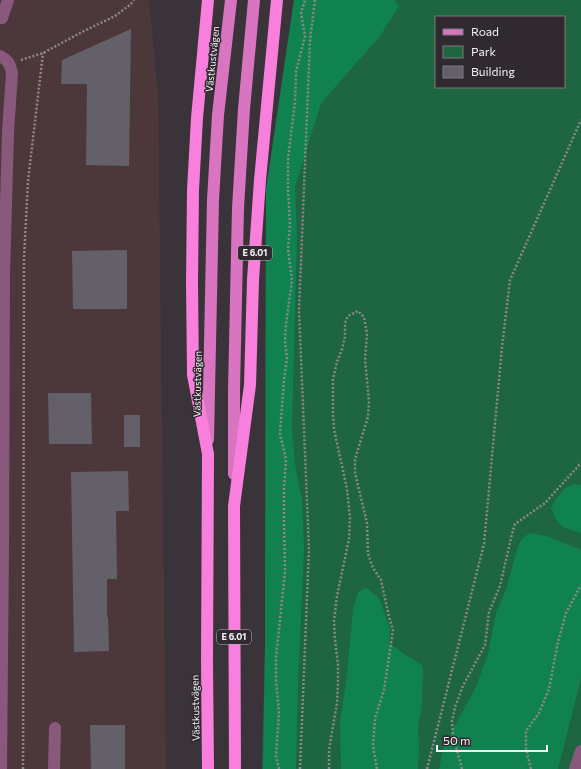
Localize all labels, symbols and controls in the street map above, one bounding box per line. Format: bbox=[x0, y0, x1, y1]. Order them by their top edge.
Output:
legend bbox=[435, 16, 565, 88]
text: Road bbox=[471, 24, 499, 38]
street label: Västkustvägen bbox=[203, 25, 221, 93]
text: Park bbox=[471, 44, 497, 58]
text: Building bbox=[471, 64, 515, 78]
road number: E 6.01 bbox=[238, 246, 272, 260]
street label: Västkustvägen bbox=[190, 351, 204, 417]
road number: E 6.01 bbox=[217, 630, 251, 644]
street label: Västkustvägen bbox=[188, 675, 202, 741]
scale bar bbox=[437, 727, 547, 753]
text: 50 m bbox=[443, 733, 471, 747]

